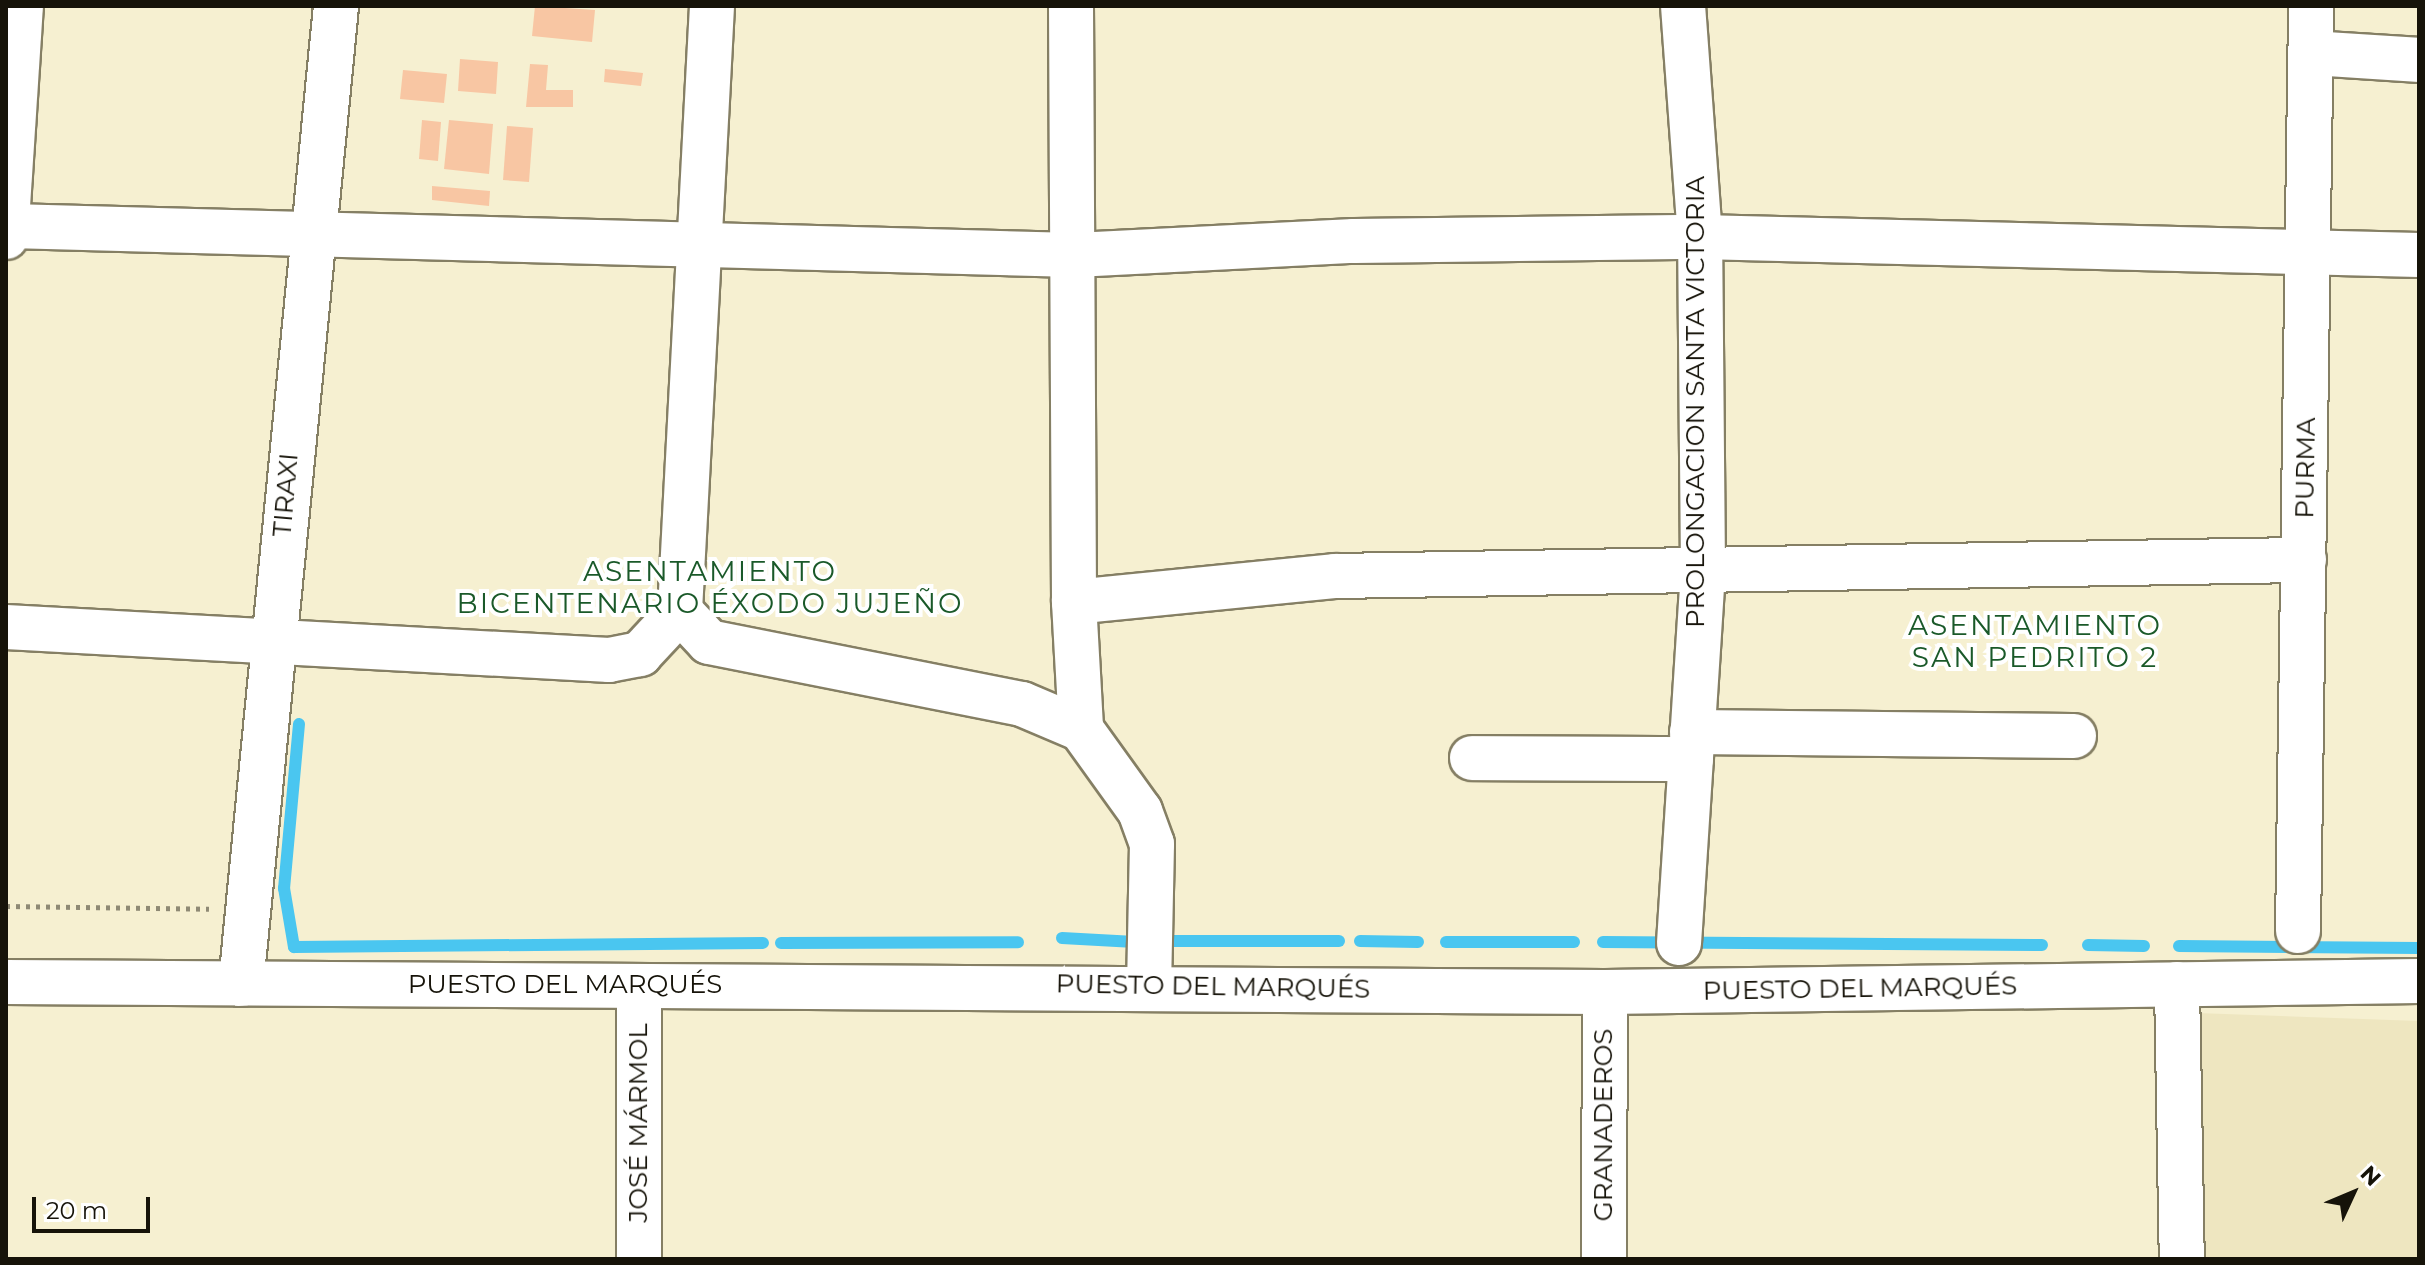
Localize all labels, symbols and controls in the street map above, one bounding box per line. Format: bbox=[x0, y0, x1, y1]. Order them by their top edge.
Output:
street label: PROLONGACION SANTA VICTORIA bbox=[1680, 176, 1712, 628]
street label: PURMA bbox=[2290, 417, 2322, 519]
street label: TIRAXI bbox=[267, 452, 305, 538]
district label: ASENTAMIENTO BICENTENARIO ÉXODO JUJEÑO bbox=[457, 554, 963, 620]
district label: ASENTAMIENTO SAN PEDRITO 2 bbox=[1908, 608, 2162, 674]
street label: PUESTO DEL MARQUÉS bbox=[408, 969, 722, 1001]
street label: PUESTO DEL MARQUÉS bbox=[1055, 969, 1371, 1005]
street label: PUESTO DEL MARQUÉS bbox=[1702, 971, 2018, 1007]
street label: JOSÉ MÁRMOL bbox=[623, 1023, 655, 1223]
street label: GRANADEROS bbox=[1588, 1029, 1620, 1221]
north arrow bbox=[2313, 1153, 2393, 1233]
text: N bbox=[2355, 1160, 2387, 1192]
scale bar bbox=[36, 1181, 154, 1231]
text: 20 m bbox=[46, 1196, 107, 1225]

